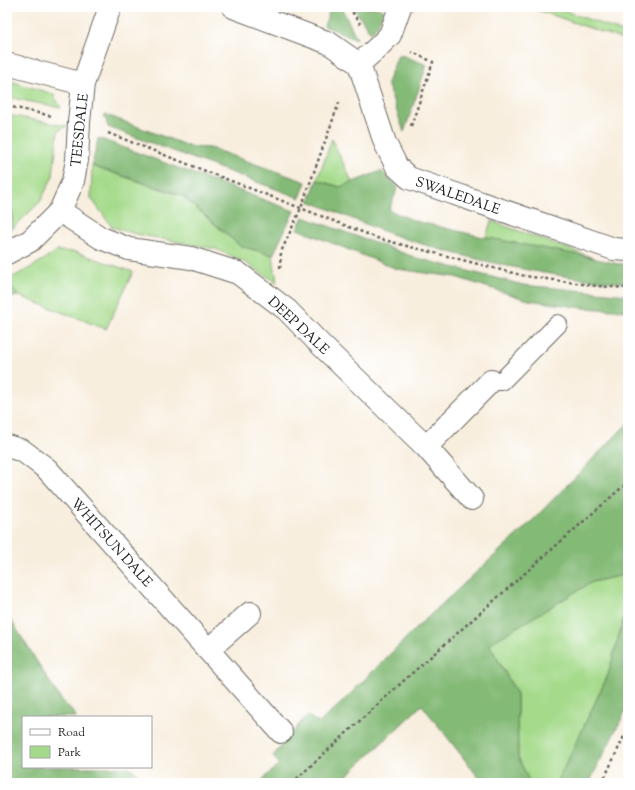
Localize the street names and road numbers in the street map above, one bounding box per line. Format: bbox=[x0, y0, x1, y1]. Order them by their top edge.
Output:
street label: TEESDALE bbox=[67, 92, 95, 168]
street label: SWALEDALE bbox=[412, 173, 503, 221]
street label: DEEP DALE bbox=[262, 293, 333, 361]
street label: WHITSUN DALE bbox=[65, 494, 156, 593]

